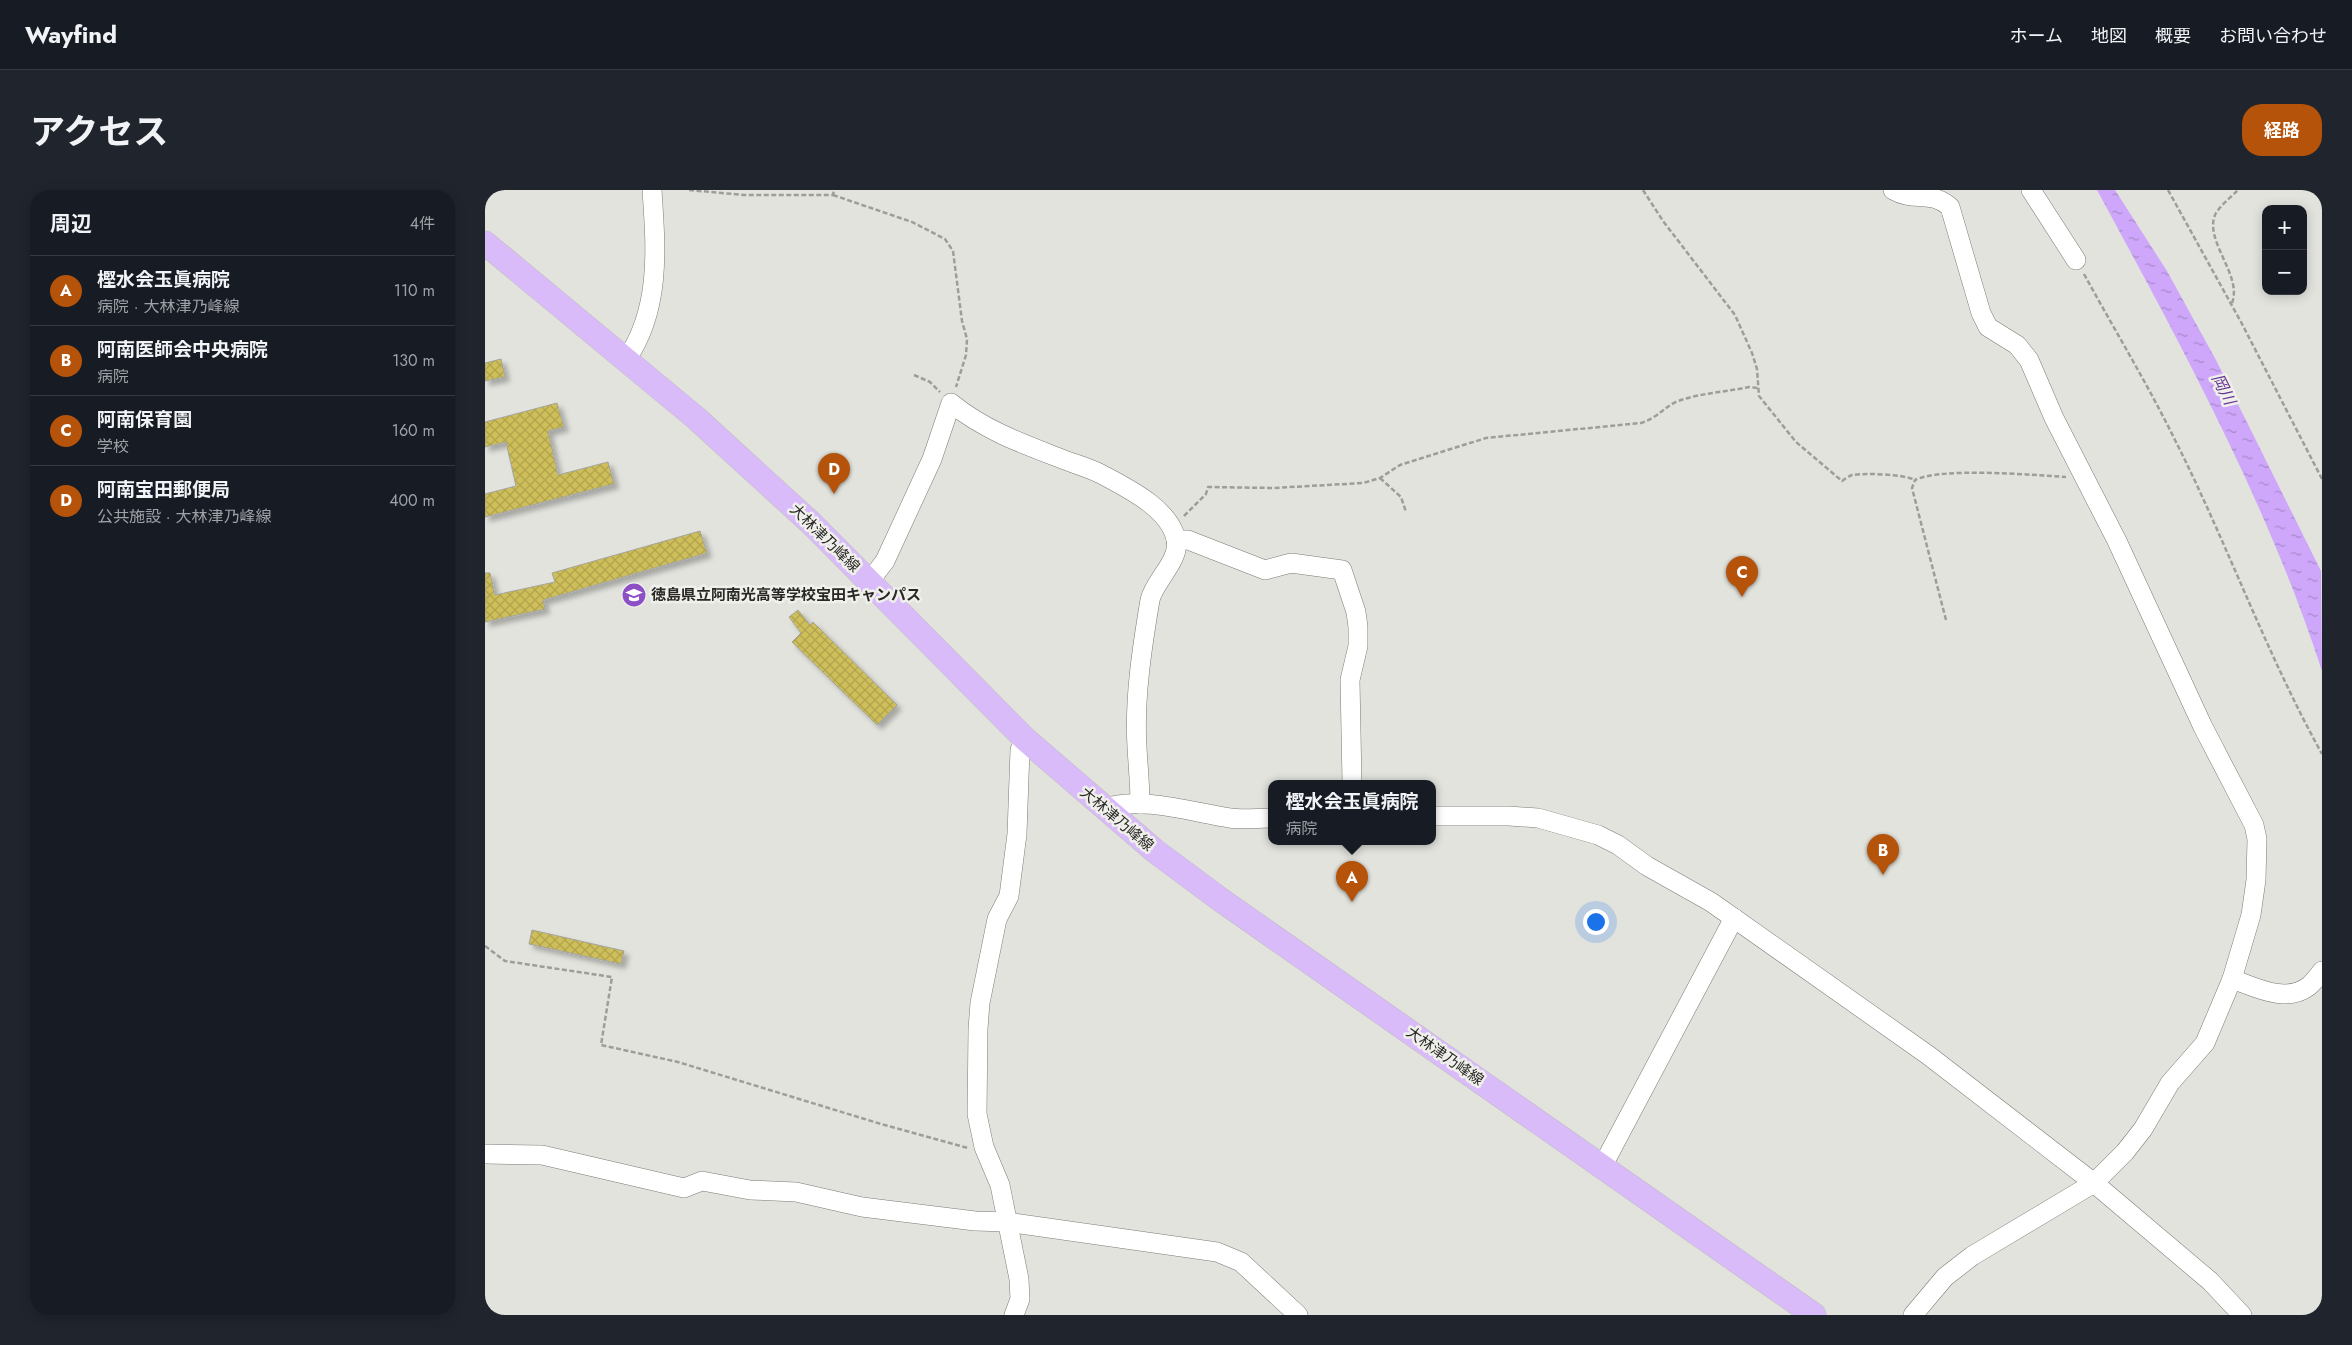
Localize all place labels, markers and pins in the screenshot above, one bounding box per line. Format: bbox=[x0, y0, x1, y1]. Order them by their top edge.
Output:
pin: D bbox=[818, 453, 850, 494]
pin: C bbox=[1726, 556, 1758, 597]
school or university icon: 徳島県立阿南光高等学校宝田キャンパス bbox=[621, 582, 647, 608]
place label: 徳島県立阿南光高等学校宝田キャンパス bbox=[651, 584, 921, 606]
pin: B bbox=[1867, 834, 1899, 875]
pin: A bbox=[1336, 861, 1368, 902]

